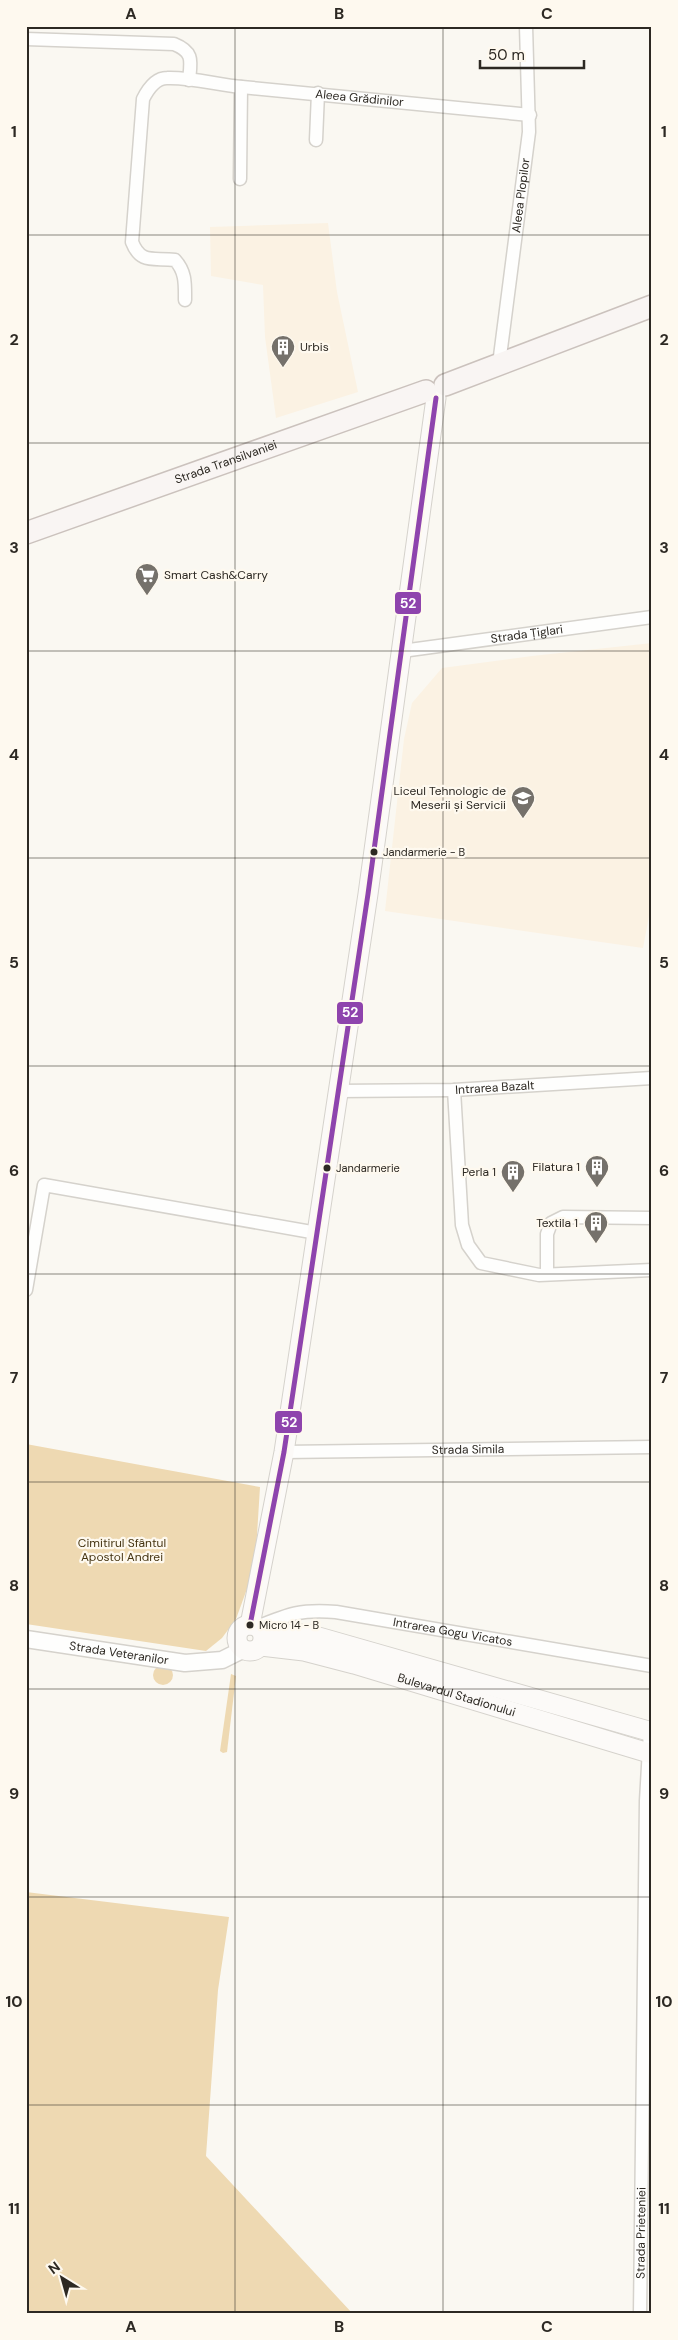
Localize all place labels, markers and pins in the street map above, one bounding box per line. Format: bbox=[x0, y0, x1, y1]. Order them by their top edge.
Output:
building icon: Urbis bbox=[270, 334, 296, 368]
place label: Urbis bbox=[300, 339, 329, 355]
supermarket icon: Smart Cash&Carry bbox=[134, 562, 160, 596]
place label: Smart Cash&Carry bbox=[164, 567, 268, 583]
place label: Liceul Tehnologic de Meserii și Servicii bbox=[393, 783, 506, 813]
school or university icon: Liceul Tehnologic de Meserii și Servicii bbox=[510, 785, 536, 819]
place label: Jandarmerie - B bbox=[383, 845, 466, 859]
marker: Jandarmerie - B bbox=[369, 847, 379, 857]
building icon: Filatura 1 bbox=[584, 1154, 610, 1188]
building icon: Perla 1 bbox=[500, 1159, 526, 1193]
place label: Filatura 1 bbox=[532, 1159, 580, 1175]
place label: Jandarmerie bbox=[336, 1161, 400, 1175]
marker: Jandarmerie bbox=[322, 1163, 332, 1173]
place label: Perla 1 bbox=[462, 1164, 496, 1180]
building icon: Textila 1 bbox=[583, 1210, 609, 1244]
place label: Textila 1 bbox=[536, 1215, 578, 1231]
place label: Micro 14 - B bbox=[259, 1618, 319, 1632]
marker: Micro 14 - B bbox=[245, 1620, 255, 1630]

